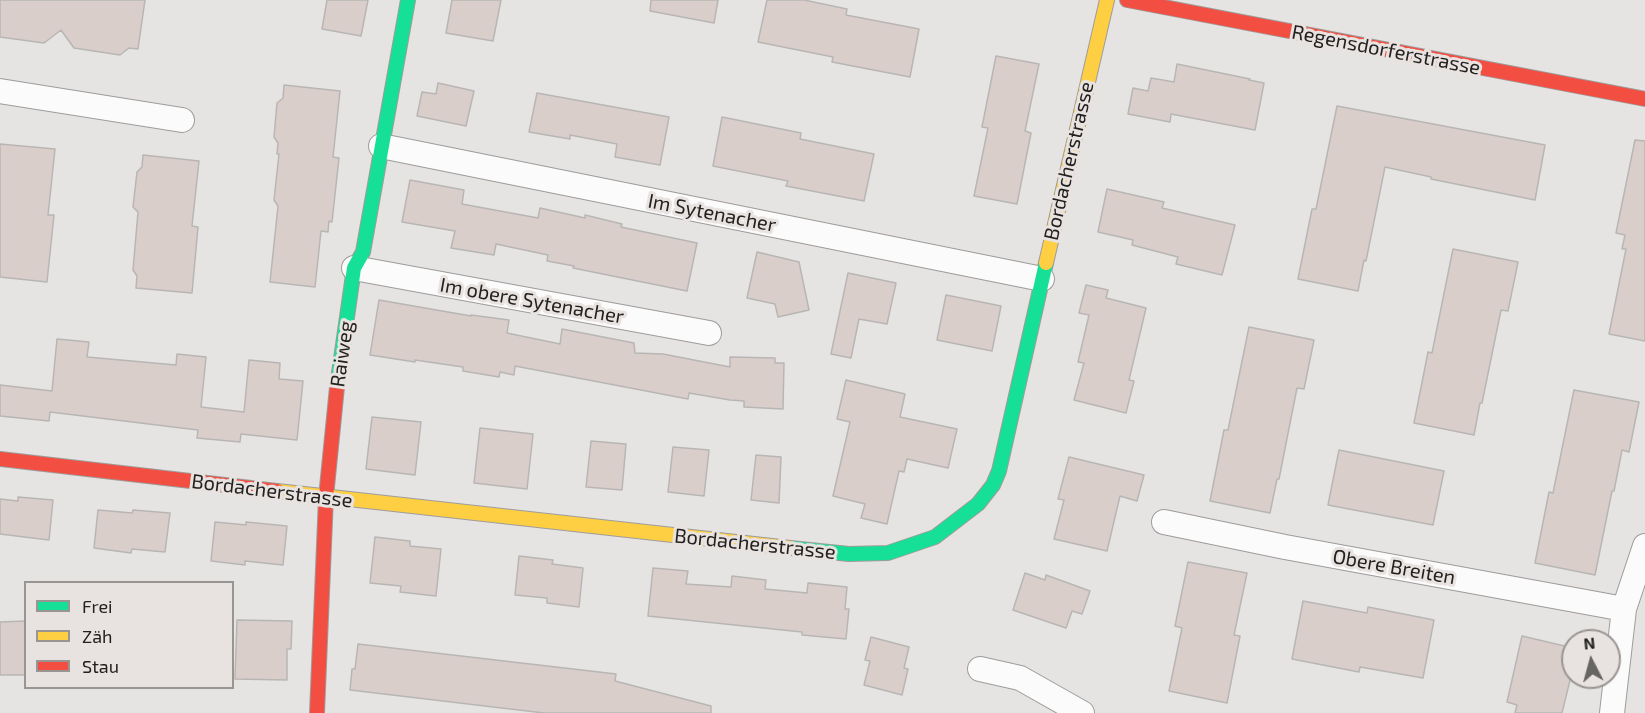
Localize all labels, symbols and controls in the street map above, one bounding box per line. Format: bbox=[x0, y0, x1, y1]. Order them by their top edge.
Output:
street label: Regensdorferstrasse bbox=[1290, 20, 1482, 80]
street label: Bordacherstrasse bbox=[1039, 79, 1099, 243]
street label: Im Sytenacher bbox=[646, 189, 778, 237]
street label: Im obere Sytenacher bbox=[438, 273, 626, 329]
street label: Raiweg bbox=[325, 319, 359, 389]
street label: Bordacherstrasse bbox=[190, 469, 354, 513]
street label: Bordacherstrasse bbox=[673, 524, 837, 564]
street label: Obere Breiten bbox=[1331, 544, 1457, 590]
legend bbox=[24, 581, 234, 689]
text: Frei bbox=[82, 595, 113, 617]
text: Zäh bbox=[82, 625, 113, 647]
north arrow bbox=[1561, 629, 1621, 689]
text: N bbox=[1583, 633, 1596, 653]
text: Stau bbox=[82, 655, 119, 677]

